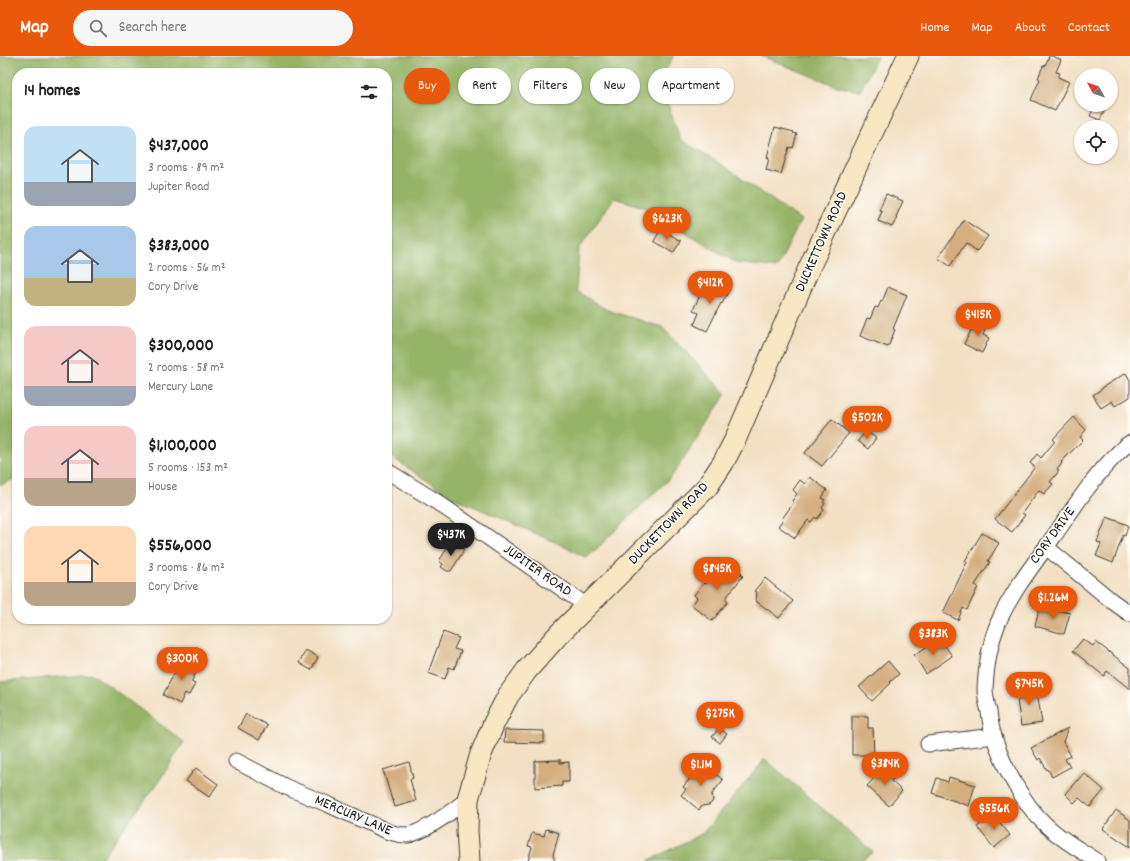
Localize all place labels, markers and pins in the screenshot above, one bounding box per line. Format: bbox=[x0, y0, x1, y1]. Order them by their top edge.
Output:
pin: $623K bbox=[639, 207, 695, 241]
pin: $412K bbox=[682, 271, 738, 305]
pin: $415K bbox=[950, 303, 1006, 337]
pin: $502K bbox=[839, 406, 895, 440]
pin: $437K bbox=[423, 523, 479, 557]
pin: $845K bbox=[689, 557, 745, 591]
pin: $1.26M bbox=[1020, 586, 1086, 620]
pin: $383K bbox=[905, 622, 961, 656]
pin: $300K bbox=[154, 647, 210, 681]
pin: $745K bbox=[1001, 672, 1057, 706]
pin: $275K bbox=[692, 702, 748, 736]
pin: $384K bbox=[857, 752, 913, 786]
pin: $1.1M bbox=[673, 753, 729, 787]
pin: $556K bbox=[966, 797, 1022, 831]

